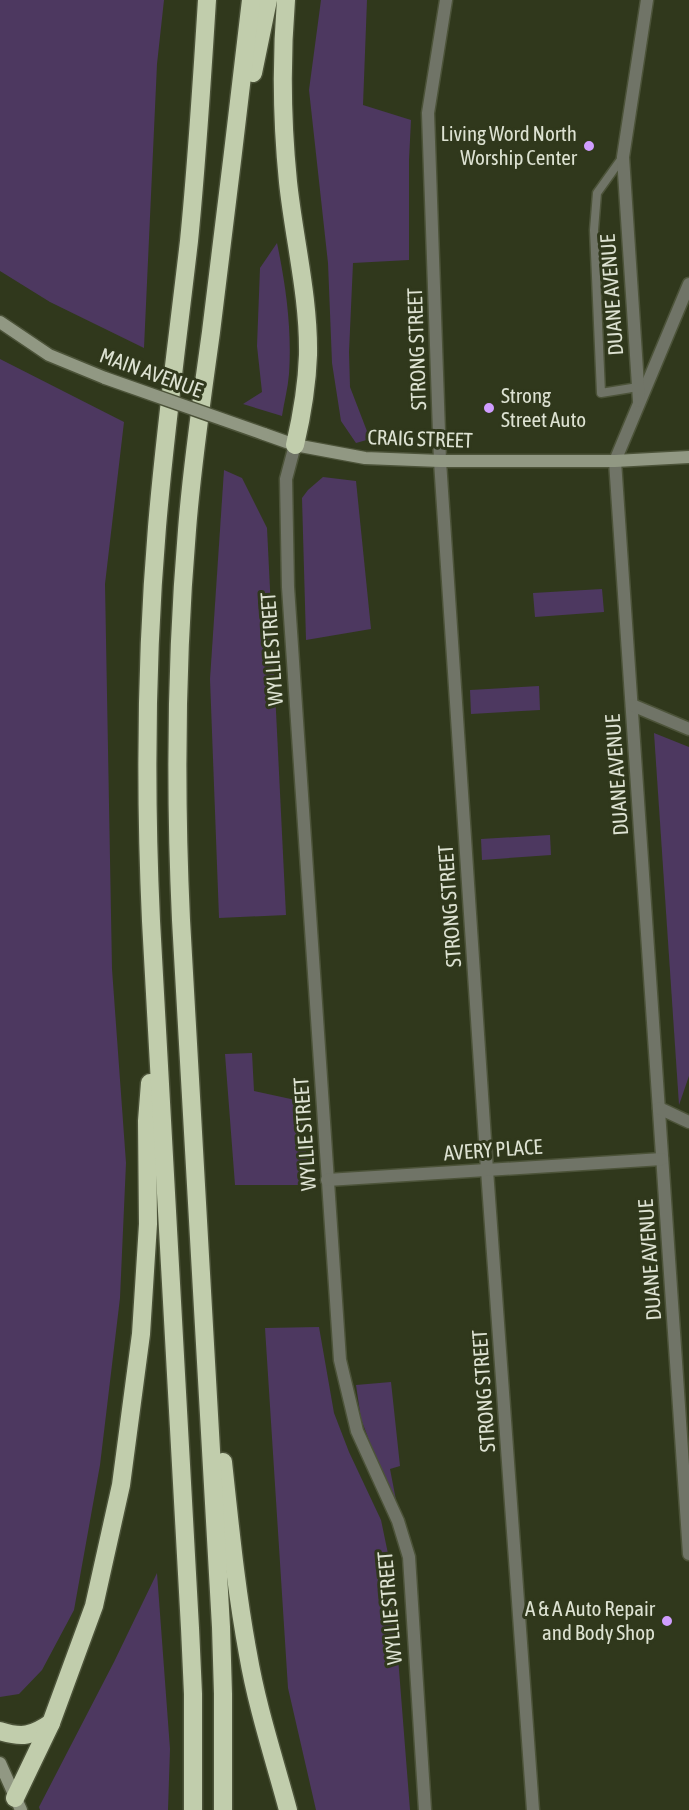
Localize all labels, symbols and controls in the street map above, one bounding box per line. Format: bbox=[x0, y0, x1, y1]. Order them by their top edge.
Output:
place label: Living Word North Worship Center bbox=[441, 121, 578, 169]
marker: Living Word North Worship Center bbox=[582, 139, 596, 153]
street label: DUANE AVENUE bbox=[595, 234, 627, 357]
street label: STRONG STREET bbox=[402, 287, 430, 411]
street label: MAIN AVENUE bbox=[97, 342, 206, 402]
place label: Strong Street Auto bbox=[501, 383, 586, 431]
marker: Strong Street Auto bbox=[482, 401, 496, 415]
street label: CRAIG STREET bbox=[367, 424, 473, 452]
street label: WYLLIE STREET bbox=[255, 592, 287, 707]
street label: DUANE AVENUE bbox=[600, 714, 632, 837]
street label: STRONG STREET bbox=[433, 844, 465, 968]
street label: WYLLIE STREET bbox=[288, 1077, 320, 1192]
street label: AVERY PLACE bbox=[443, 1134, 543, 1164]
street label: DUANE AVENUE bbox=[633, 1199, 665, 1322]
street label: STRONG STREET bbox=[467, 1329, 499, 1453]
street label: WYLLIE STREET bbox=[372, 1550, 406, 1666]
place label: A & A Auto Repair and Body Shop bbox=[525, 1596, 656, 1644]
marker: A & A Auto Repair and Body Shop bbox=[660, 1614, 674, 1628]

